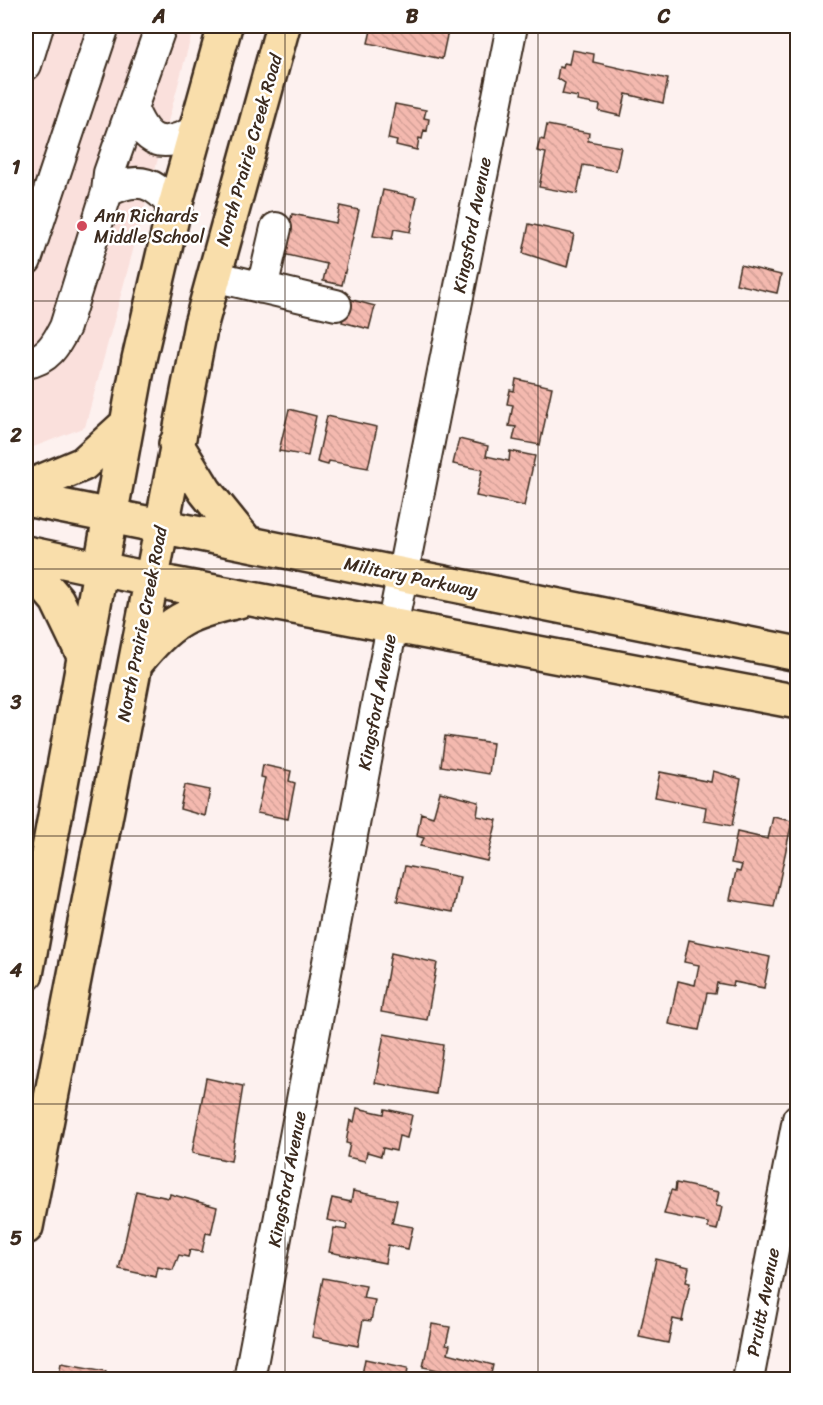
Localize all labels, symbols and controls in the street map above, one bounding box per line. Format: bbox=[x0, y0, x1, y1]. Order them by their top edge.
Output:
text: A bbox=[151, 0, 166, 34]
text: B bbox=[406, 0, 419, 34]
text: C bbox=[657, 0, 671, 34]
street label: North Prairie Creek Road bbox=[206, 49, 292, 250]
text: 1 bbox=[12, 150, 21, 185]
street label: Kingsford Avenue bbox=[443, 154, 501, 296]
place label: Ann Richards Middle School bbox=[93, 200, 205, 253]
marker: Ann Richards Middle School bbox=[75, 219, 89, 233]
text: 2 bbox=[9, 418, 22, 453]
street label: North Prairie Creek Road bbox=[107, 522, 177, 725]
street label: Military Parkway bbox=[341, 547, 481, 607]
street label: Kingsford Avenue bbox=[348, 631, 406, 773]
text: 3 bbox=[10, 685, 22, 720]
text: 4 bbox=[9, 953, 23, 988]
street label: Kingsford Avenue bbox=[258, 1108, 316, 1250]
text: 5 bbox=[10, 1221, 22, 1256]
street label: Pruitt Avenue bbox=[737, 1245, 789, 1359]

